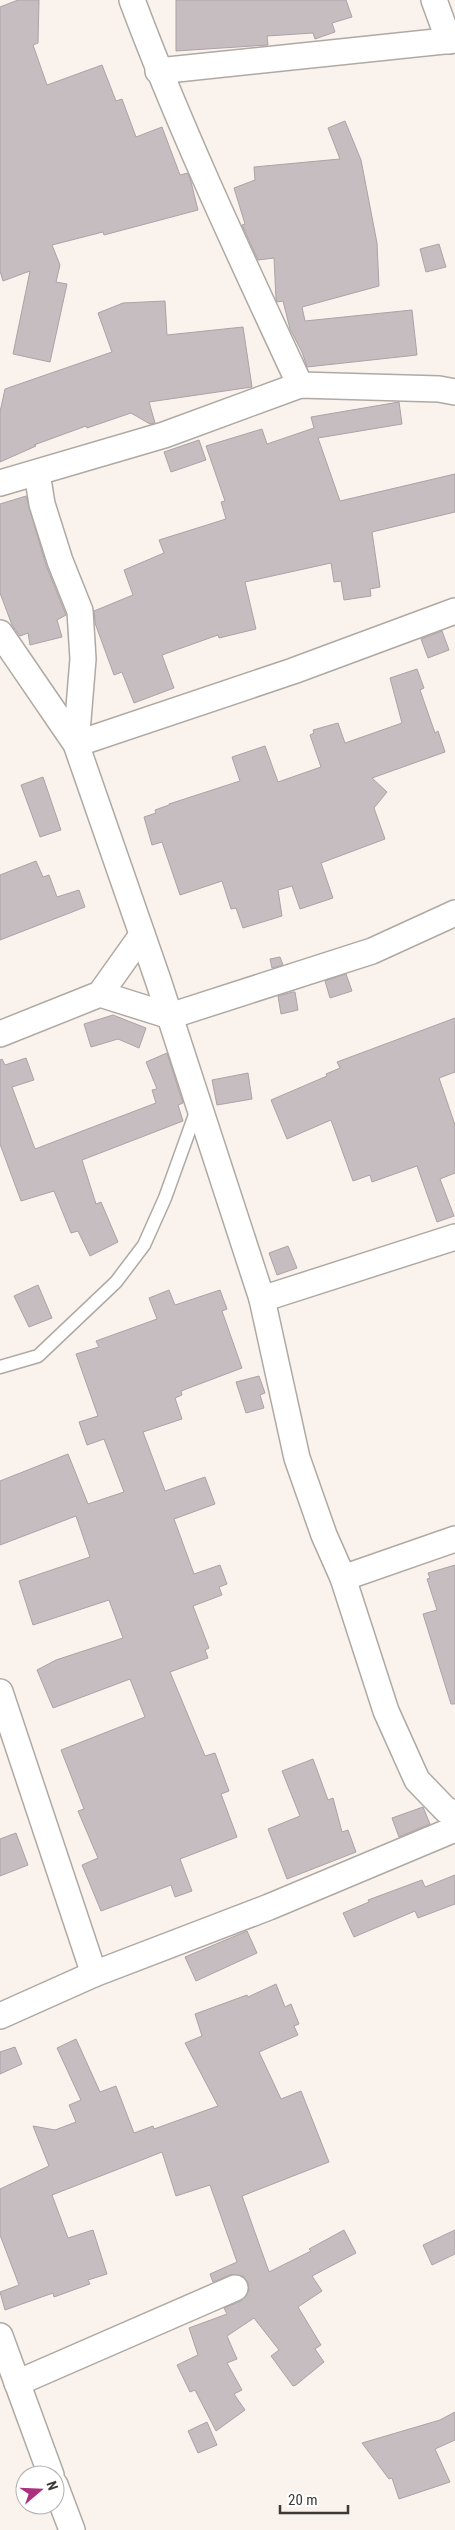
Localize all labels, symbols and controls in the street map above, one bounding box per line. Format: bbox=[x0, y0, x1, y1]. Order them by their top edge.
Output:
north arrow bbox=[15, 2465, 65, 2515]
text: N bbox=[43, 2479, 61, 2492]
scale bar bbox=[280, 2482, 348, 2514]
text: 20 m bbox=[288, 2491, 318, 2509]

